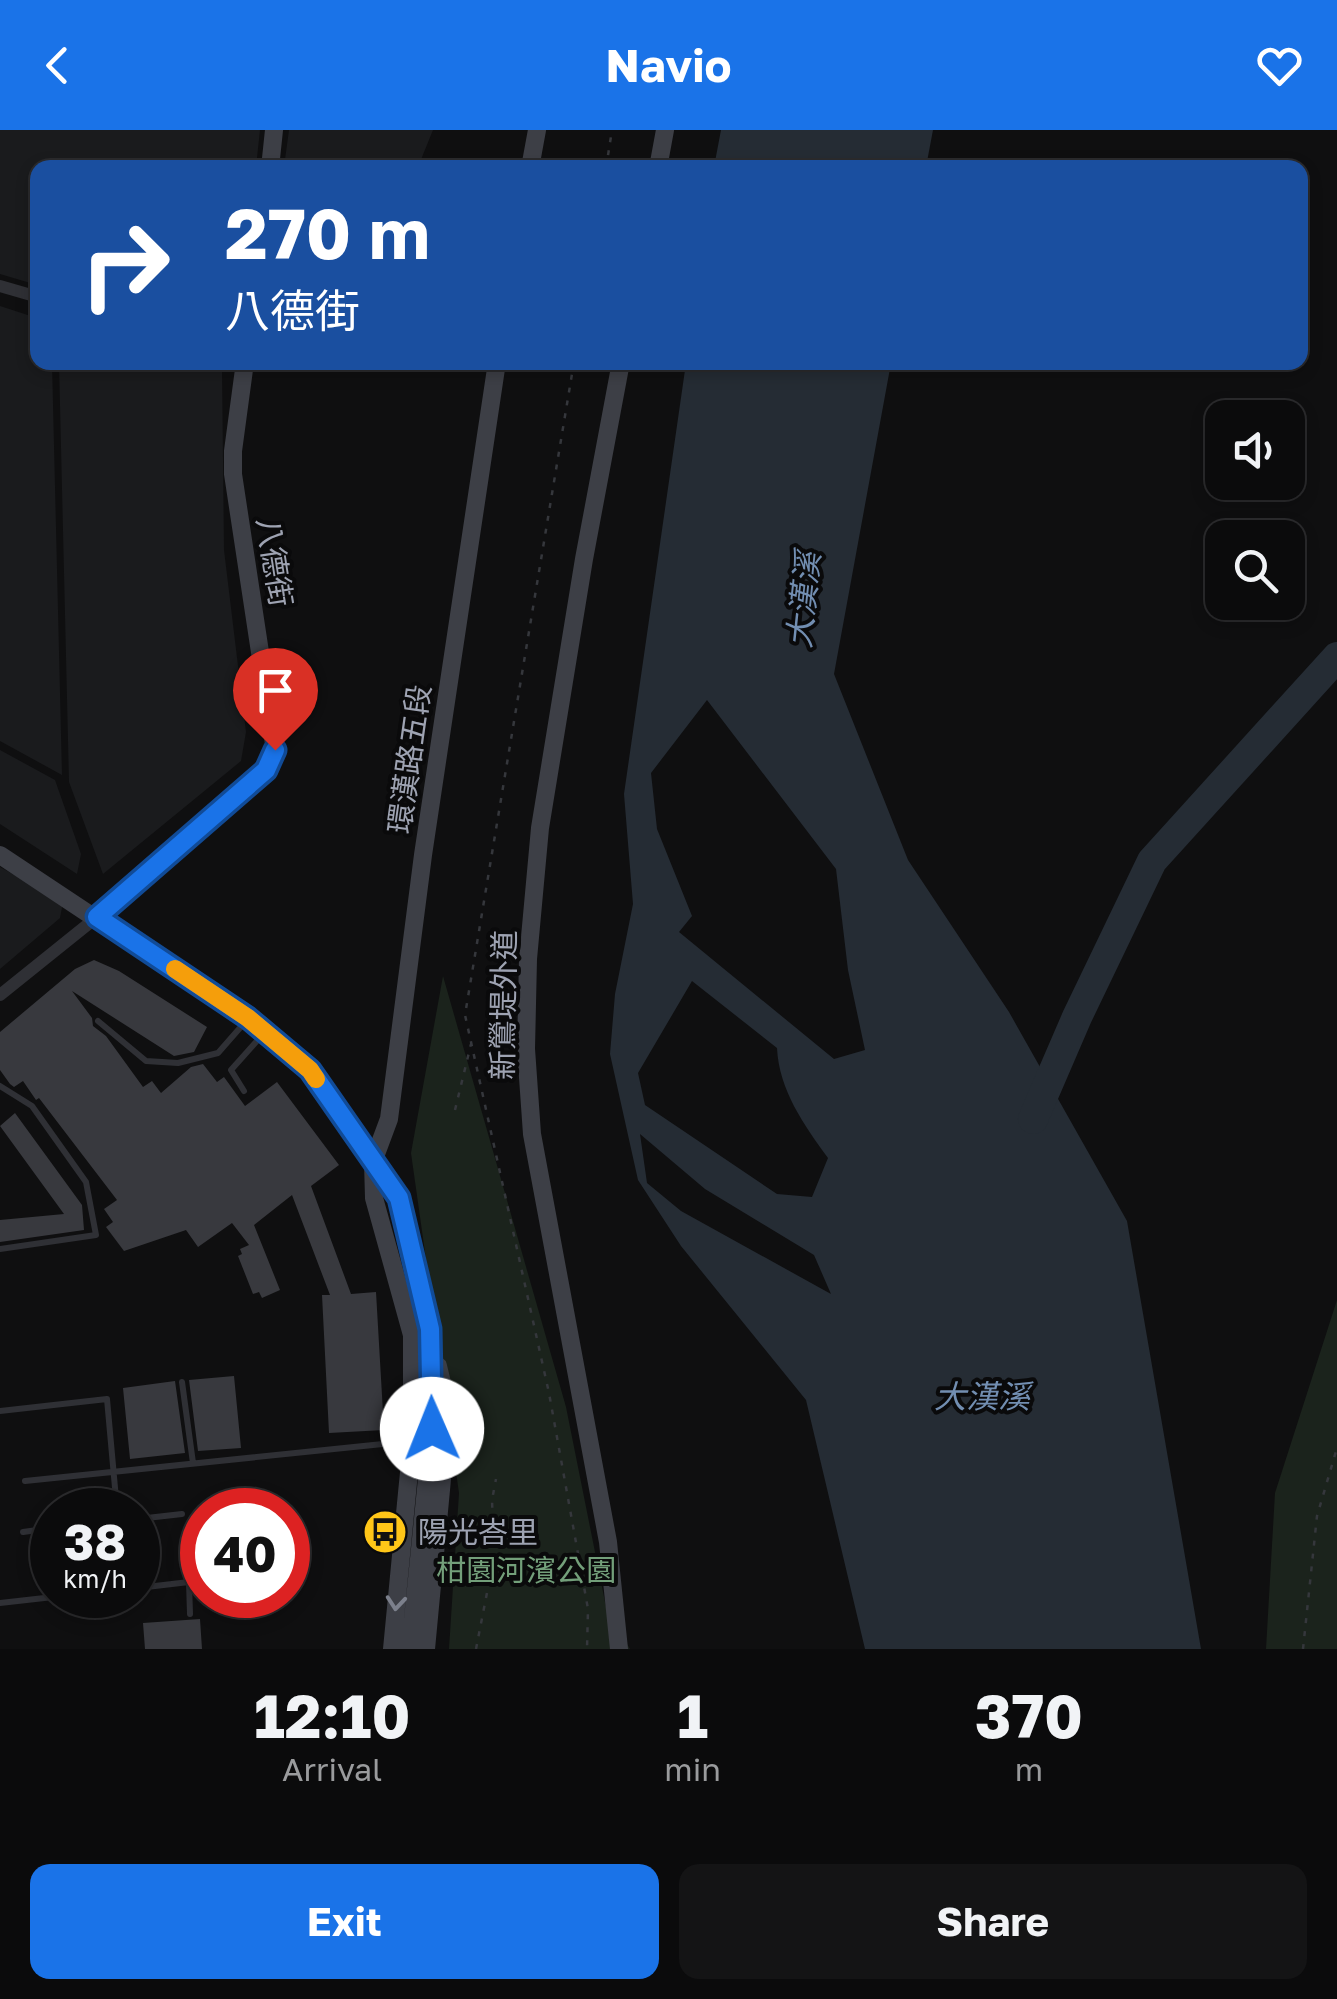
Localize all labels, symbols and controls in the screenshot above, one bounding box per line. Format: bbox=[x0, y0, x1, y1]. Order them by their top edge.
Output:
icon: back bbox=[30, 38, 85, 93]
text: Navio bbox=[606, 38, 731, 92]
icon: heart bbox=[1252, 38, 1307, 93]
text: 270 m bbox=[225, 190, 430, 274]
icon: right bbox=[60, 200, 190, 330]
text: 八德街 bbox=[225, 283, 360, 337]
map controls bbox=[1205, 400, 1305, 620]
button: sound bbox=[1205, 400, 1305, 500]
street label: 八德街 bbox=[250, 515, 300, 609]
button: search bbox=[1205, 520, 1305, 620]
water label: 大漢溪 bbox=[779, 546, 827, 650]
pin bbox=[233, 648, 318, 751]
icon: arrive bbox=[248, 663, 303, 718]
street label: 環漢路五段 bbox=[381, 682, 437, 836]
street label: 新鶯堤外道 bbox=[484, 930, 522, 1080]
position arrow bbox=[380, 1377, 484, 1481]
water label: 大漢溪 bbox=[934, 1377, 1034, 1415]
speed limit sign: 40 bbox=[180, 1488, 310, 1618]
bus stop icon: 陽光峇里 bbox=[362, 1509, 408, 1555]
text: 38 bbox=[64, 1511, 126, 1571]
place label: 陽光峇里 bbox=[418, 1514, 538, 1550]
park label: 柑園河濱公園 bbox=[436, 1552, 616, 1588]
text: km/h bbox=[63, 1563, 127, 1594]
one-way arrow bbox=[385, 1596, 407, 1612]
text: 12:10 bbox=[254, 1679, 410, 1751]
text: 1 bbox=[677, 1679, 708, 1751]
text: 370 bbox=[975, 1679, 1083, 1751]
text: Arrival bbox=[282, 1750, 382, 1788]
text: min bbox=[664, 1750, 721, 1788]
text: m bbox=[1015, 1750, 1043, 1788]
button: Exit bbox=[30, 1864, 659, 1979]
button: Share bbox=[679, 1864, 1307, 1979]

